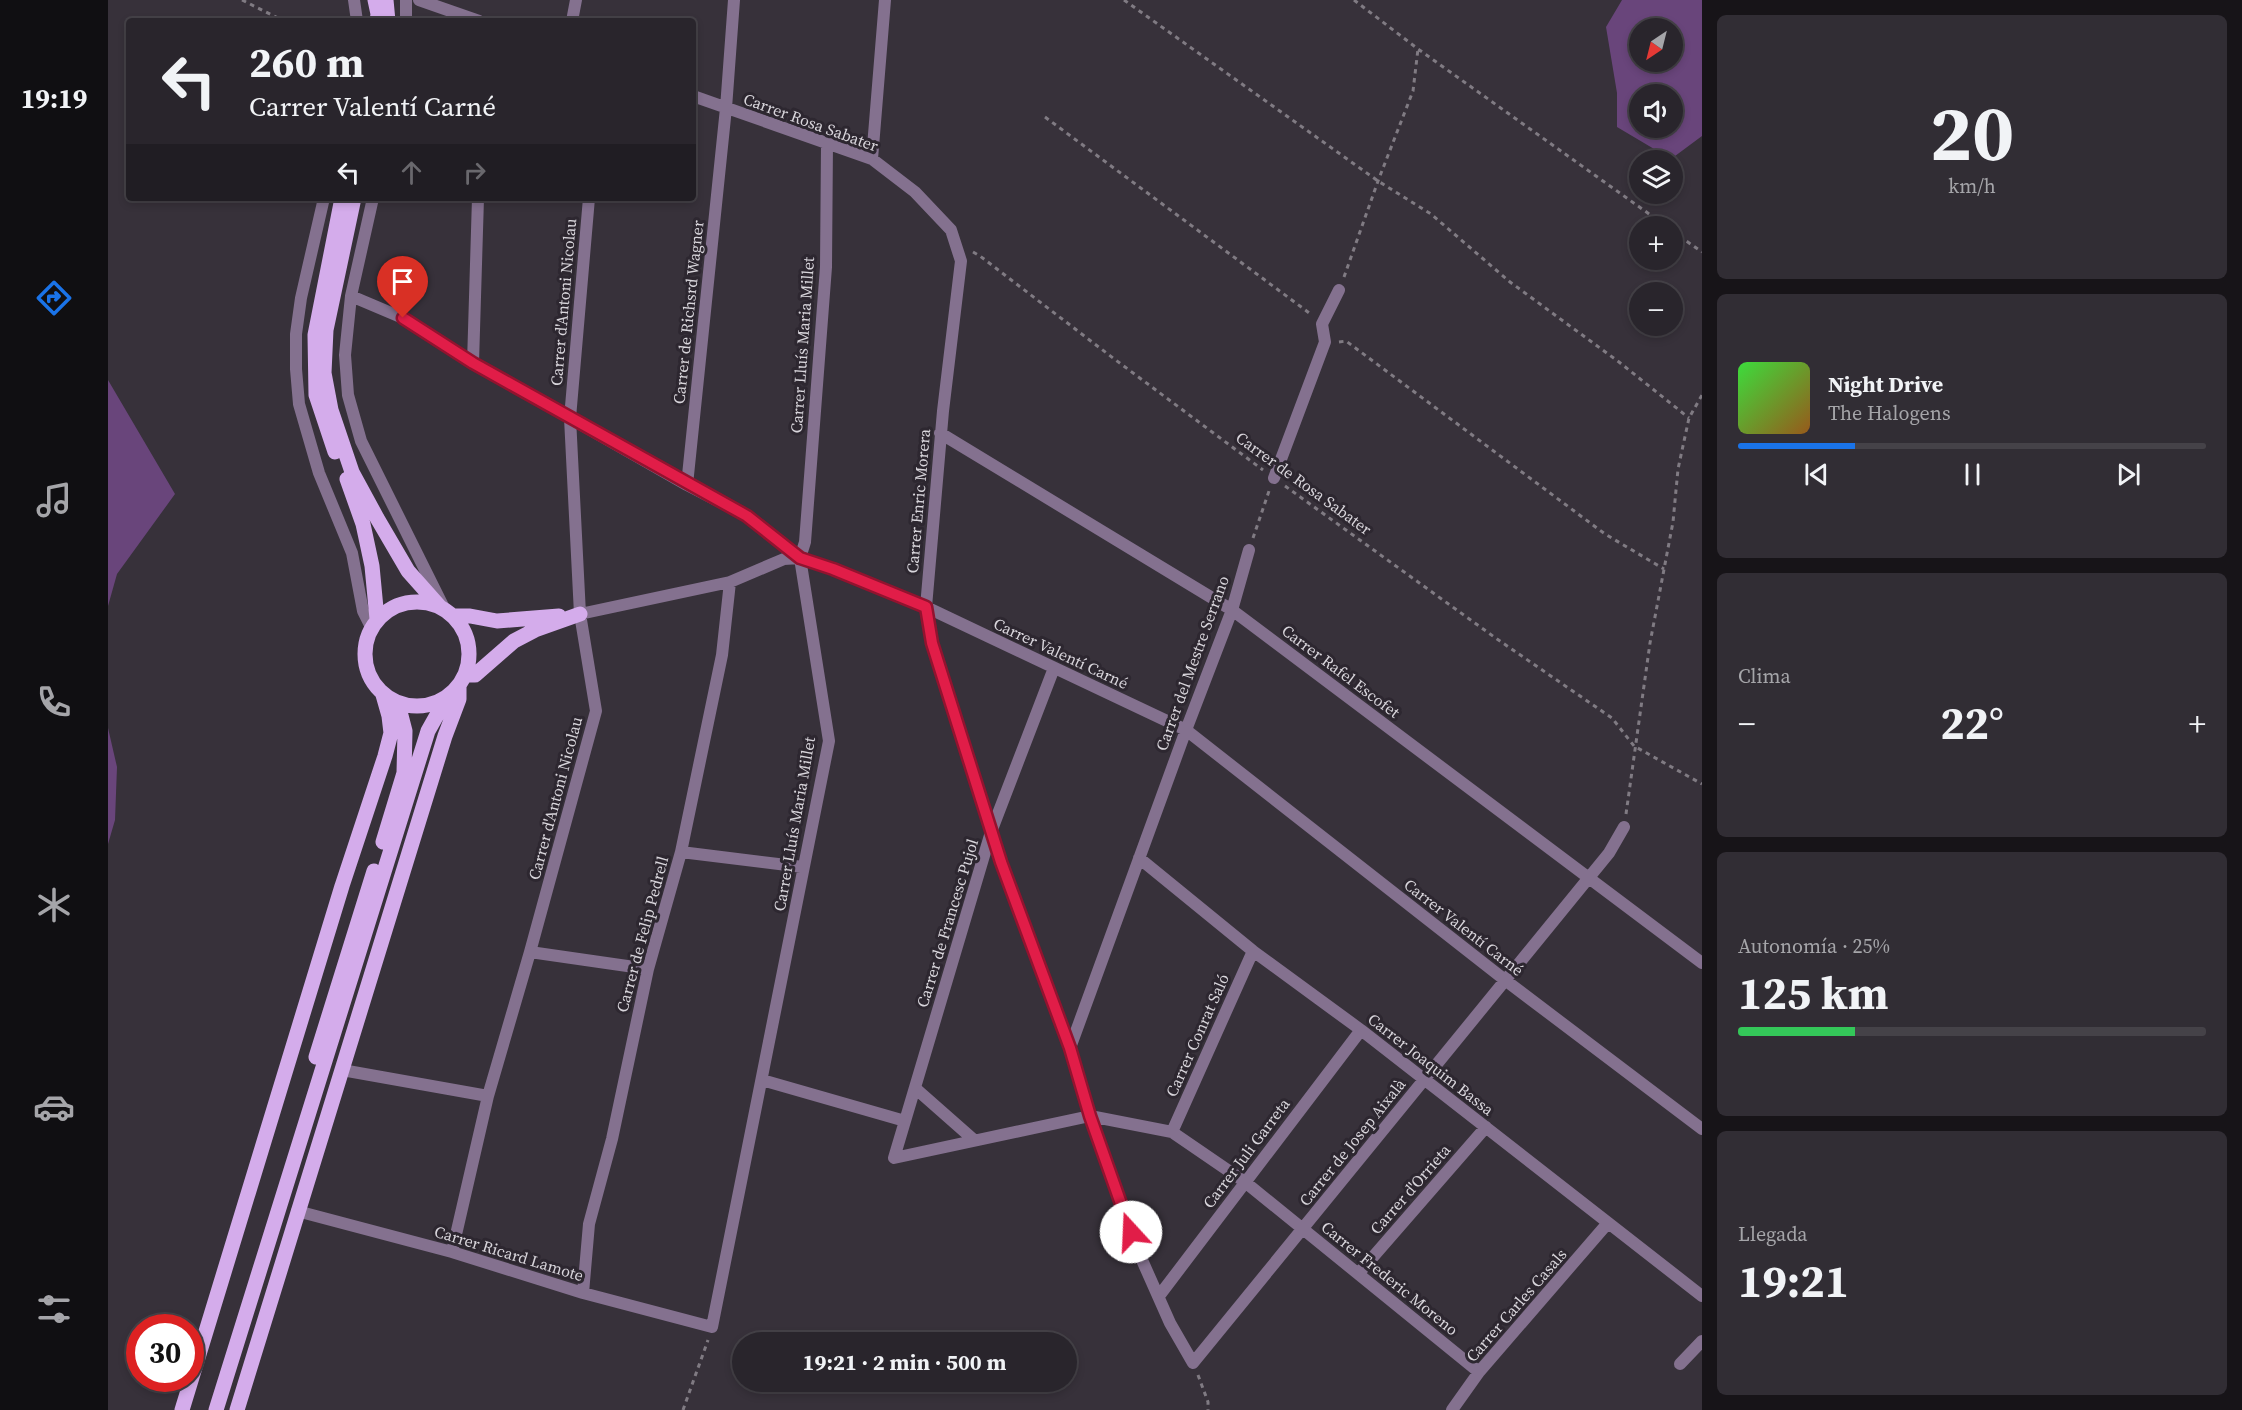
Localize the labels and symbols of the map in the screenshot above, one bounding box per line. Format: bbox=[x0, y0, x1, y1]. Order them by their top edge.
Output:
north arrow bbox=[1629, 18, 1683, 72]
street label: Carrer Rosa Sabater bbox=[741, 87, 882, 157]
street label: Carrer d'Antoni Nicolau bbox=[545, 217, 581, 387]
street label: Carrer de Richsrd Wagner bbox=[667, 219, 709, 405]
street label: Carrer Lluís Maria Millet bbox=[785, 255, 819, 434]
pin bbox=[377, 256, 428, 318]
street label: Carrer de Rosa Sabater bbox=[1232, 426, 1377, 540]
street label: Carrer Enric Morera bbox=[901, 427, 935, 574]
street label: Carrer del Mestre Serrano bbox=[1150, 572, 1234, 754]
street label: Carrer Valentí Carné bbox=[990, 612, 1132, 694]
street label: Carrer Rafel Escofet bbox=[1277, 619, 1405, 723]
street label: Carrer d'Antoni Nicolau bbox=[523, 714, 587, 882]
street label: Carrer Lluís Maria Millet bbox=[768, 734, 820, 913]
street label: Carrer de Francesc Pujol bbox=[911, 836, 983, 1010]
street label: Carrer de Felip Pedrell bbox=[611, 853, 673, 1014]
street label: Carrer Valentí Carné bbox=[1400, 873, 1528, 981]
street label: Carrer Conrat Saló bbox=[1160, 970, 1234, 1100]
street label: Carrer Joaquim Bassa bbox=[1363, 1008, 1499, 1121]
street label: Carrer de Josep Aixalà bbox=[1294, 1073, 1411, 1210]
street label: Carrer Juli Garreta bbox=[1197, 1093, 1295, 1212]
street label: Carrer d'Orrieta bbox=[1365, 1139, 1456, 1239]
position arrow bbox=[1099, 1200, 1163, 1264]
street label: Carrer Frederic Moreno bbox=[1317, 1216, 1463, 1340]
street label: Carrer Ricard Lamote bbox=[432, 1220, 586, 1286]
street label: Carrer Carles Casals bbox=[1461, 1244, 1571, 1366]
speed limit sign: 30 bbox=[126, 1314, 204, 1392]

